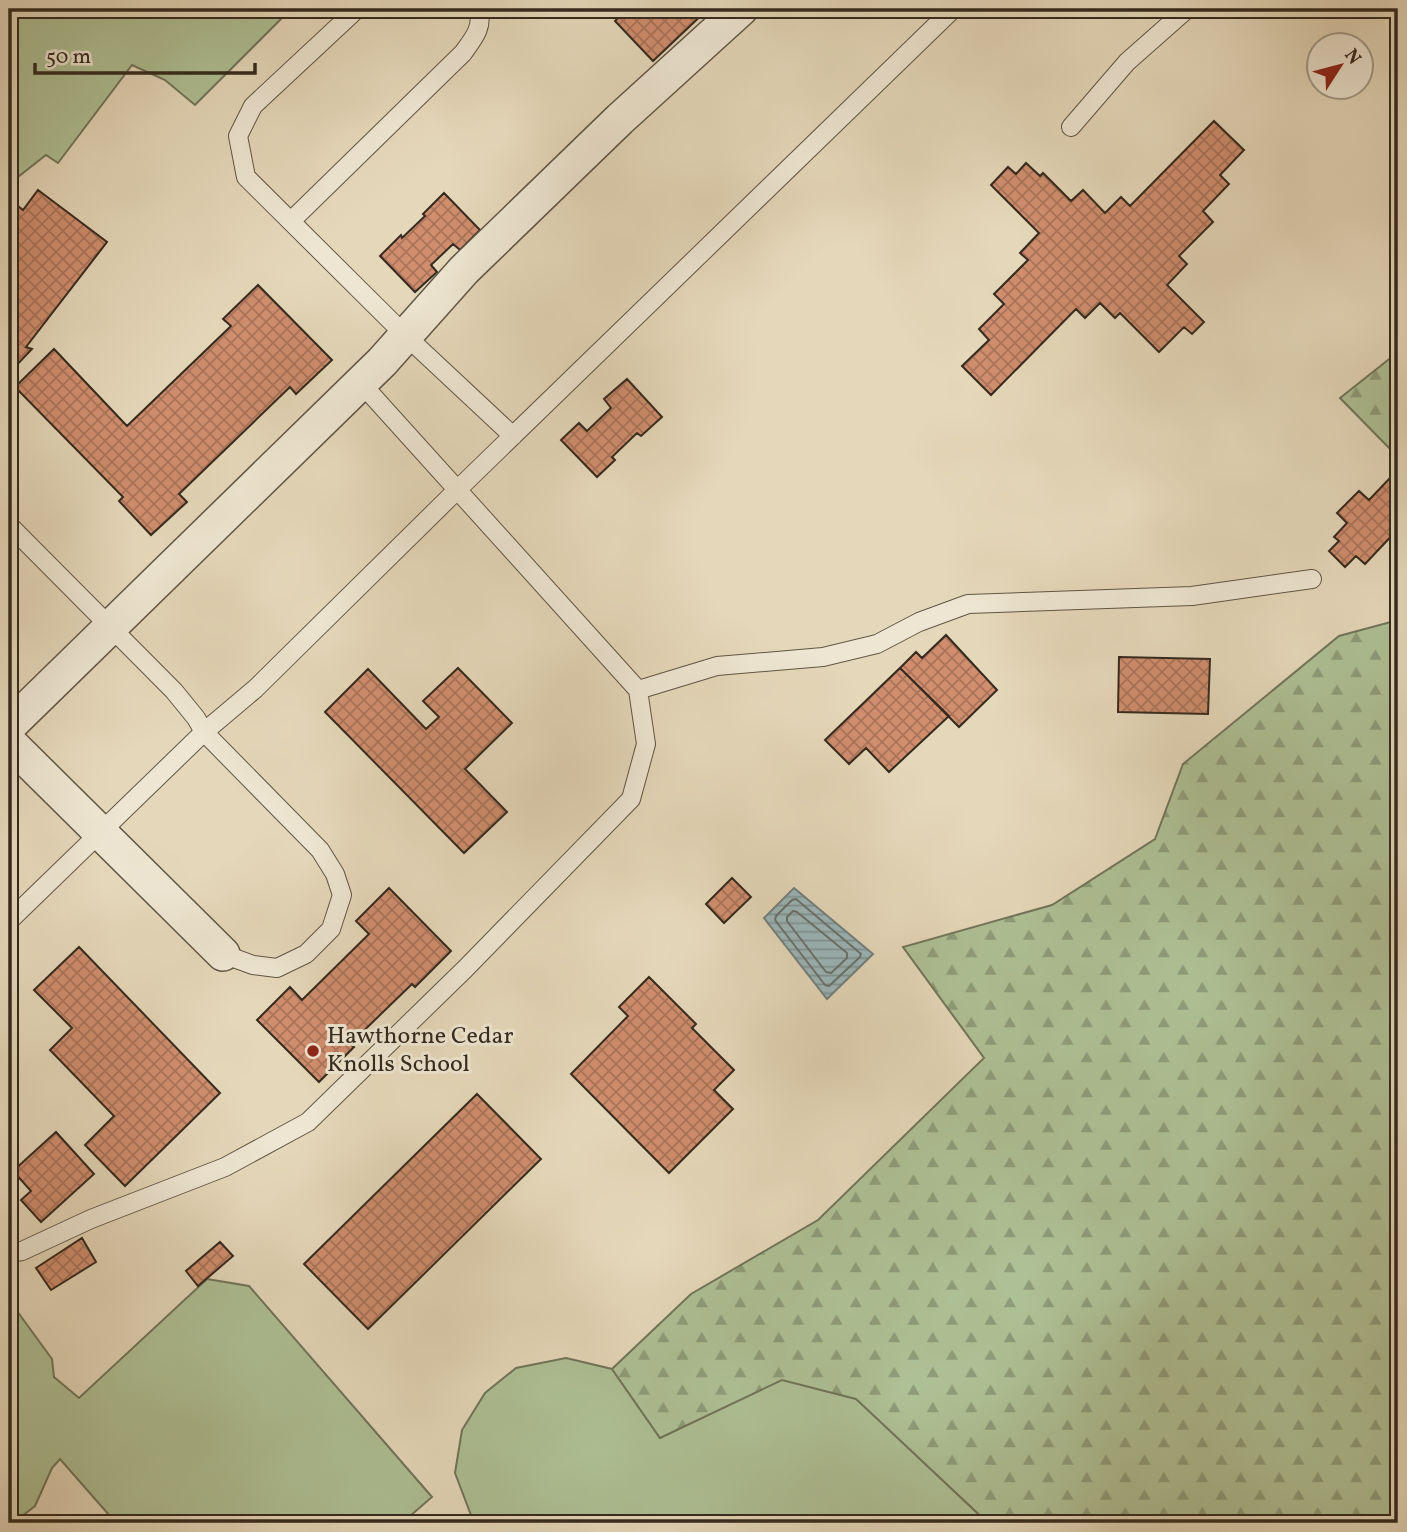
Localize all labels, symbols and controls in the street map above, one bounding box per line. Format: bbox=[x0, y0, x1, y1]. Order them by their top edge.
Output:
scale bar bbox=[35, 32, 256, 76]
north arrow bbox=[1306, 32, 1376, 102]
text: 50 m bbox=[46, 43, 91, 72]
text: N bbox=[1338, 44, 1367, 71]
place label: Hawthorne Cedar Knolls School bbox=[327, 1020, 514, 1082]
marker: Hawthorne Cedar Knolls School bbox=[305, 1043, 321, 1059]

